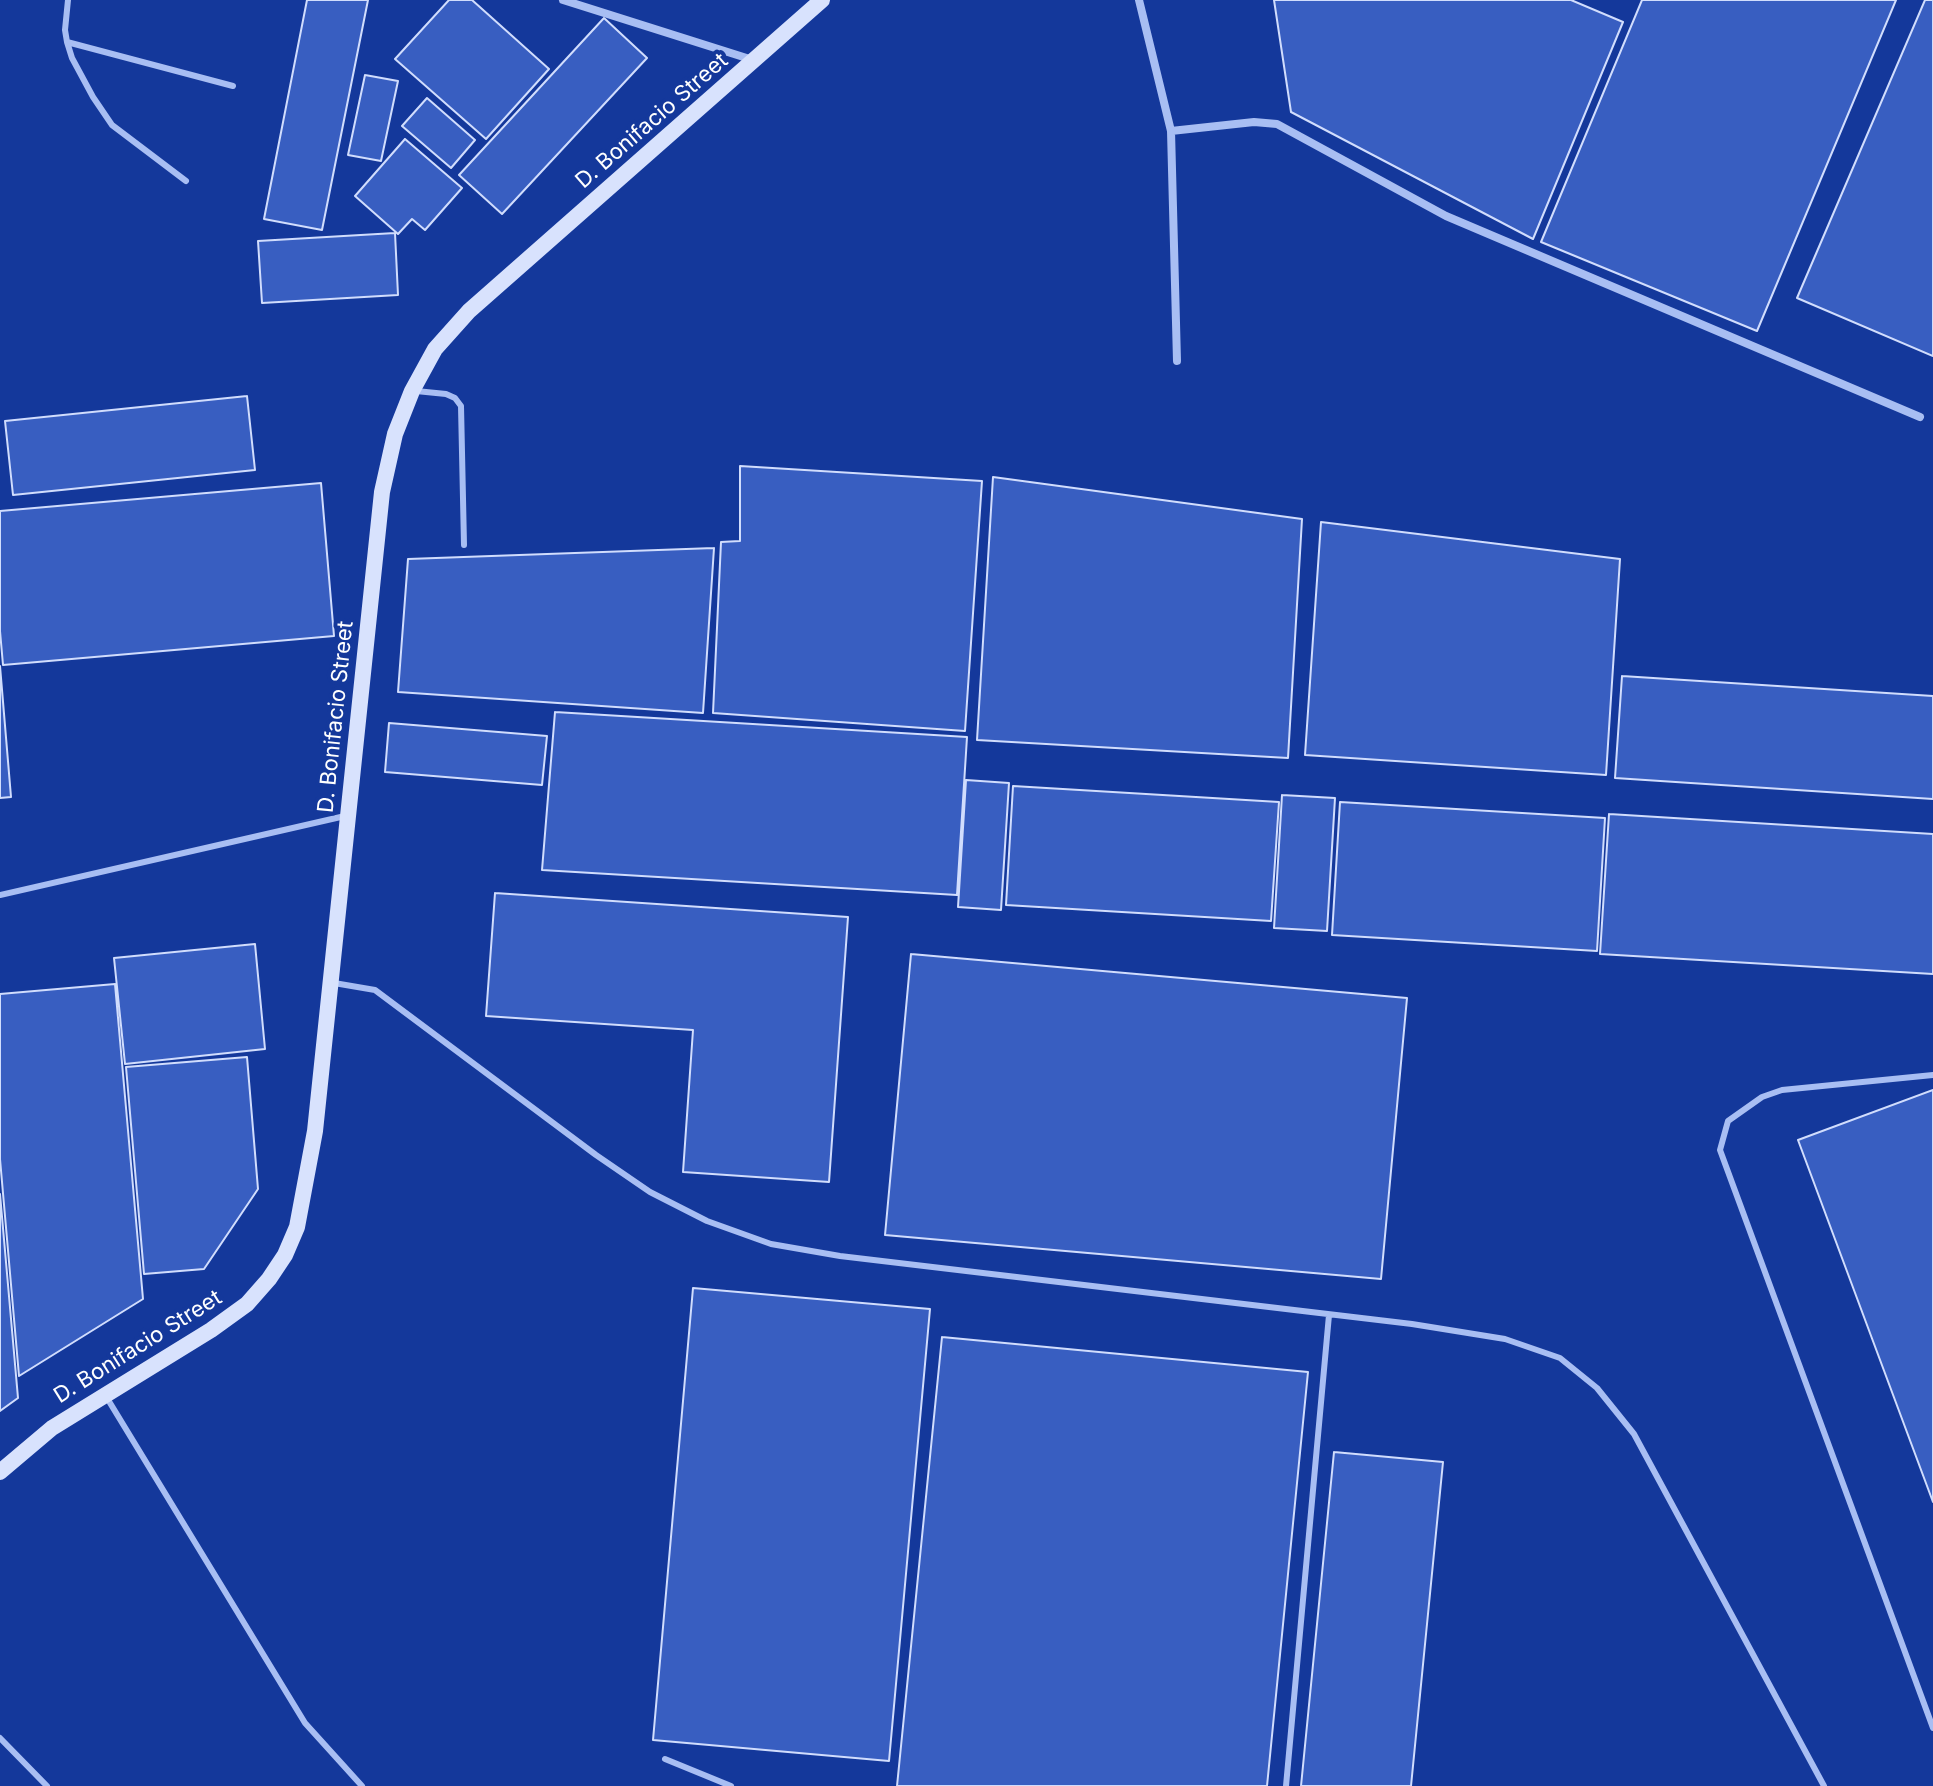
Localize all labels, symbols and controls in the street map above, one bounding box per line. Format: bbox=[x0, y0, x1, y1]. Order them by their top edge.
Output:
street label: D. Bonifacio Street bbox=[571, 48, 733, 194]
street label: D. Bonifacio Street bbox=[313, 620, 359, 814]
street label: D. Bonifacio Street bbox=[49, 1285, 227, 1409]

